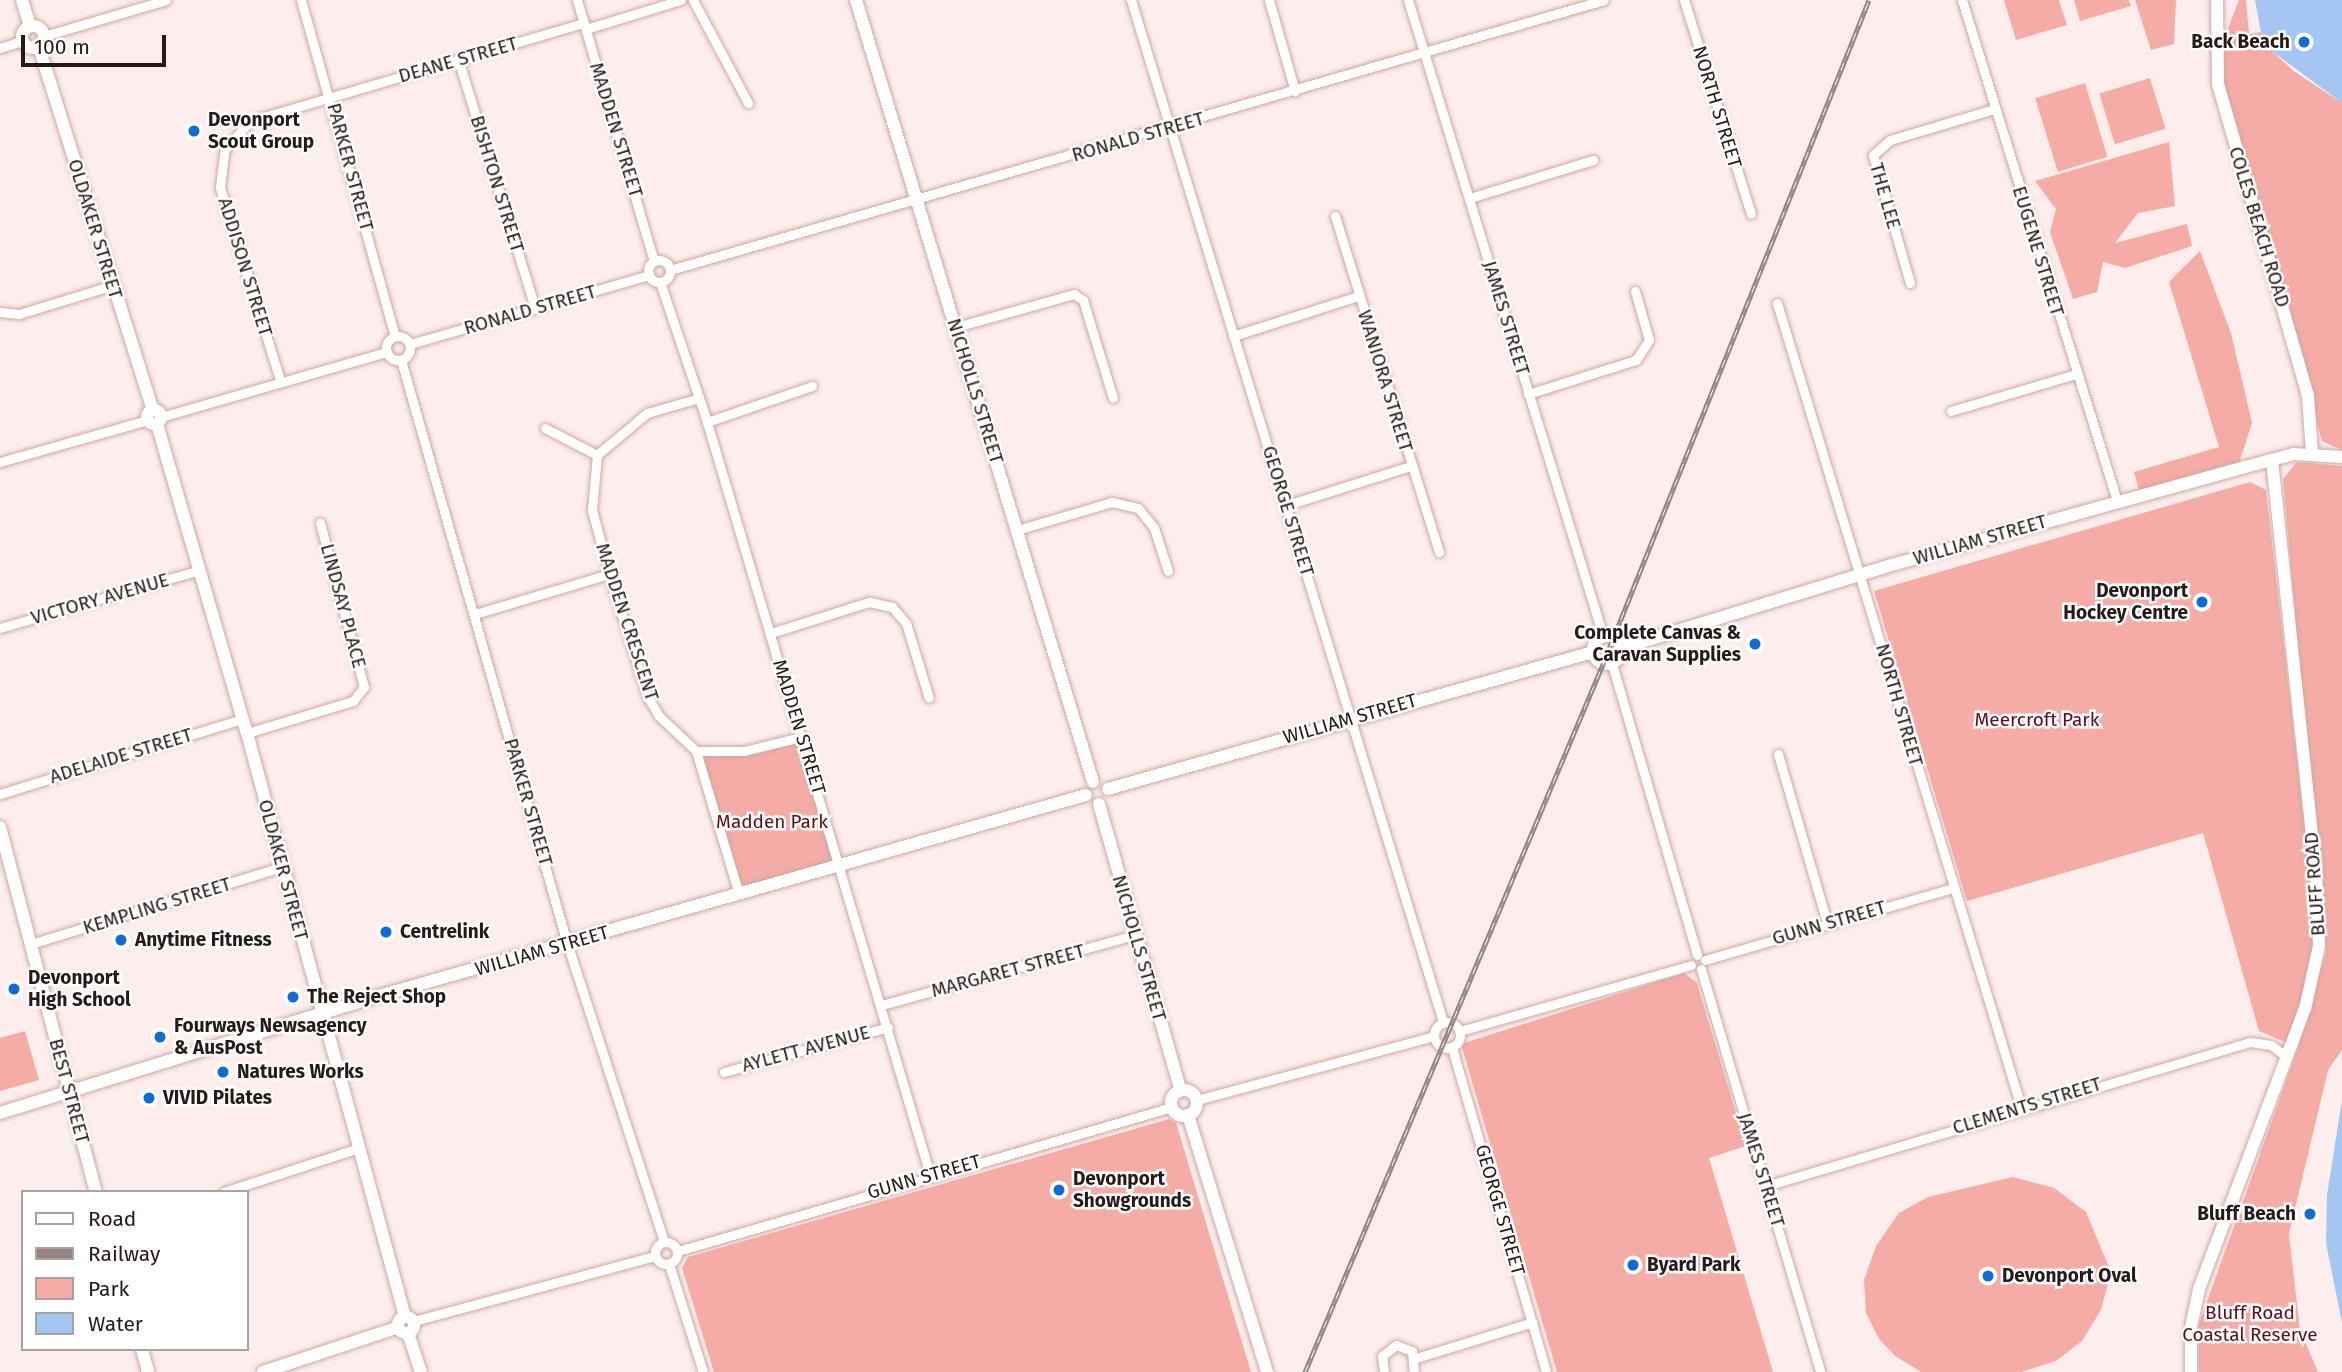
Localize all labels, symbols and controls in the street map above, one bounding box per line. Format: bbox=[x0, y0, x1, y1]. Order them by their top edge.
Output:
scale bar bbox=[24, 21, 170, 65]
place label: Back Beach bbox=[2191, 31, 2290, 53]
street label: DEANE STREET bbox=[396, 32, 520, 88]
text: 100 m bbox=[34, 34, 90, 60]
marker: Back Beach bbox=[2296, 34, 2312, 50]
street label: NORTH STREET bbox=[1688, 43, 1746, 171]
street label: MADDEN STREET bbox=[585, 60, 647, 200]
street label: PARKER STREET bbox=[322, 101, 378, 233]
street label: RONALD STREET bbox=[1069, 107, 1207, 167]
place label: Devonport Scout Group bbox=[208, 109, 314, 153]
street label: BISHTON STREET bbox=[465, 113, 529, 255]
marker: Devonport Scout Group bbox=[186, 123, 202, 139]
street label: COLES BEACH ROAD bbox=[2224, 144, 2294, 310]
street label: OLDAKER STREET bbox=[63, 156, 127, 302]
street label: THE LEE bbox=[1865, 160, 1905, 232]
street label: EUGENE STREET bbox=[2007, 183, 2069, 319]
street label: ADDISON STREET bbox=[213, 195, 277, 339]
street label: JAMES STREET bbox=[1478, 258, 1534, 378]
street label: RONALD STREET bbox=[461, 280, 599, 340]
street label: WANIORA STREET bbox=[1353, 307, 1417, 455]
street label: NICHOLLS STREET bbox=[942, 316, 1008, 466]
street label: GEORGE STREET bbox=[1257, 443, 1319, 579]
street label: WILLIAM STREET bbox=[1911, 510, 2049, 570]
street label: MADDEN CRESCENT bbox=[591, 540, 663, 704]
street label: LINDSAY PLACE bbox=[315, 541, 371, 671]
street label: VICTORY AVENUE bbox=[28, 568, 172, 630]
place label: Devonport Hockey Centre bbox=[2063, 580, 2188, 624]
marker: Devonport Hockey Centre bbox=[2194, 594, 2210, 610]
place label: Complete Canvas & Caravan Supplies bbox=[1574, 622, 1741, 666]
marker: Complete Canvas & Caravan Supplies bbox=[1747, 636, 1763, 652]
street label: NORTH STREET bbox=[1871, 641, 1927, 769]
street label: MADDEN STREET bbox=[768, 657, 830, 797]
street label: WILLIAM STREET bbox=[1281, 689, 1419, 749]
park label: Meercroft Park bbox=[1975, 709, 2099, 731]
street label: ADELAIDE STREET bbox=[47, 723, 195, 789]
street label: PARKER STREET bbox=[499, 736, 557, 868]
street label: OLDAKER STREET bbox=[253, 797, 313, 943]
park label: Madden Park bbox=[716, 811, 828, 833]
street label: BLUFF ROAD bbox=[2300, 831, 2330, 937]
street label: NICHOLLS STREET bbox=[1107, 872, 1171, 1024]
street label: KEMPLING STREET bbox=[80, 873, 234, 939]
street label: GUNN STREET bbox=[1770, 896, 1888, 950]
place label: Centrelink bbox=[400, 921, 489, 943]
street label: WILLIAM STREET bbox=[473, 921, 611, 981]
marker: Centrelink bbox=[378, 924, 394, 940]
place label: Anytime Fitness bbox=[135, 929, 272, 951]
marker: Anytime Fitness bbox=[113, 932, 129, 948]
street label: MARGARET STREET bbox=[929, 940, 1087, 1002]
place label: Devonport High School bbox=[28, 967, 131, 1011]
marker: Devonport High School bbox=[6, 981, 22, 997]
place label: The Reject Shop bbox=[307, 986, 446, 1008]
marker: The Reject Shop bbox=[285, 989, 301, 1005]
place label: Fourways Newsagency & AusPost bbox=[174, 1015, 367, 1059]
street label: AYLETT AVENUE bbox=[739, 1021, 873, 1077]
marker: Fourways Newsagency & AusPost bbox=[152, 1029, 168, 1045]
street label: BEST STREET bbox=[44, 1036, 94, 1146]
place label: Natures Works bbox=[237, 1061, 364, 1083]
marker: Natures Works bbox=[215, 1064, 231, 1080]
street label: CLEMENTS STREET bbox=[1950, 1073, 2104, 1139]
place label: VIVID Pilates bbox=[163, 1087, 272, 1109]
marker: VIVID Pilates bbox=[141, 1090, 157, 1106]
street label: JAMES STREET bbox=[1733, 1110, 1789, 1230]
street label: GEORGE STREET bbox=[1470, 1142, 1530, 1278]
street label: GUNN STREET bbox=[865, 1150, 983, 1204]
place label: Devonport Showgrounds bbox=[1073, 1168, 1191, 1212]
marker: Devonport Showgrounds bbox=[1051, 1182, 1067, 1198]
legend bbox=[21, 1190, 248, 1351]
place label: Bluff Beach bbox=[2197, 1203, 2296, 1225]
text: Road bbox=[88, 1206, 136, 1232]
marker: Bluff Beach bbox=[2302, 1206, 2318, 1222]
text: Railway bbox=[88, 1241, 160, 1267]
place label: Byard Park bbox=[1647, 1254, 1740, 1276]
marker: Byard Park bbox=[1625, 1257, 1641, 1273]
place label: Devonport Oval bbox=[2002, 1265, 2137, 1287]
marker: Devonport Oval bbox=[1980, 1268, 1996, 1284]
text: Park bbox=[88, 1276, 129, 1302]
park label: Bluff Road Coastal Reserve bbox=[2182, 1302, 2318, 1346]
text: Water bbox=[88, 1311, 143, 1337]

